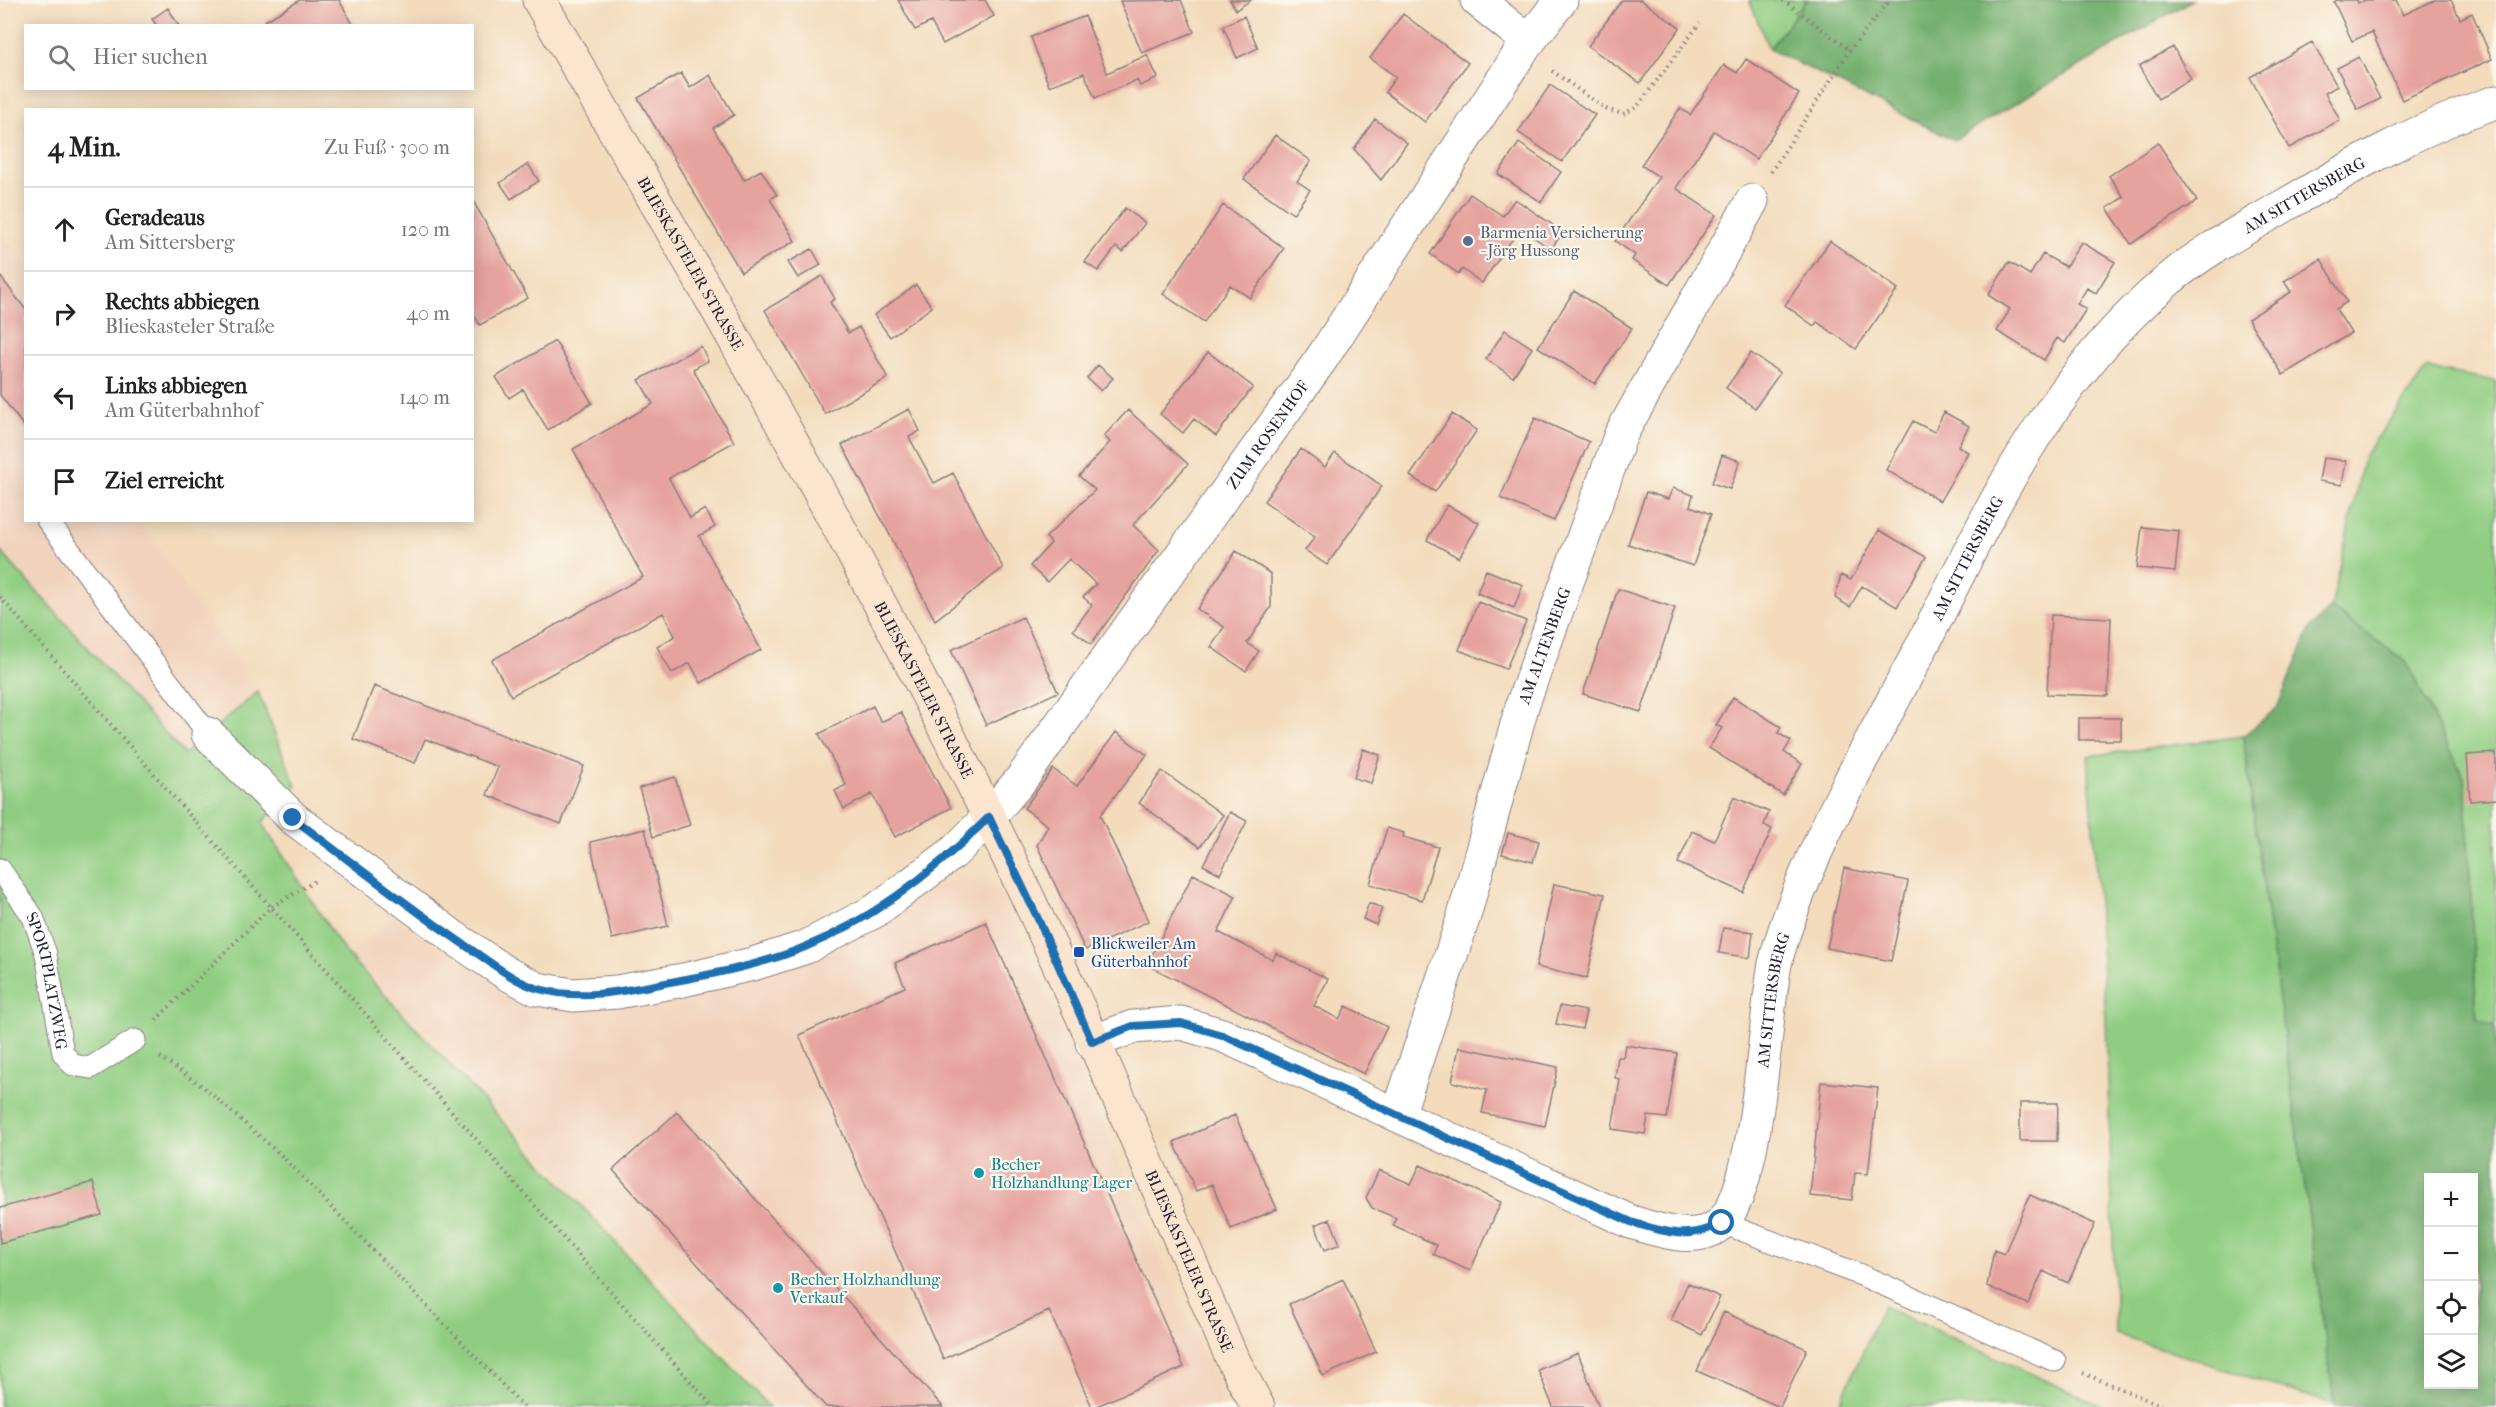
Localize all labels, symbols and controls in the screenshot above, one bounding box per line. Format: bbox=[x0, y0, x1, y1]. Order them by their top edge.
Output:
search box bbox=[24, 24, 474, 90]
icon: search bbox=[45, 41, 78, 74]
text: Hier suchen bbox=[93, 44, 208, 70]
text: 4 Min. bbox=[48, 132, 121, 163]
text: Zu Fuß · 300 m bbox=[324, 136, 450, 159]
street label: AM SITTERSBERG bbox=[2239, 153, 2368, 237]
street label: BLIESKASTELER STRASSE bbox=[634, 173, 748, 354]
text: Geradeaus bbox=[105, 205, 205, 231]
icon: ahead bbox=[48, 213, 81, 246]
text: 120 m bbox=[401, 218, 450, 241]
place label: Barmenia Versicherung - Jörg Hussong bbox=[1480, 223, 1643, 260]
text: Am Sittersberg bbox=[105, 231, 234, 254]
marker: Barmenia Versicherung - Jörg Hussong bbox=[1461, 234, 1475, 248]
text: Rechts abbiegen bbox=[105, 289, 260, 315]
icon: right bbox=[48, 297, 81, 330]
text: 40 m bbox=[406, 302, 450, 325]
text: Blieskasteler Straße bbox=[105, 315, 275, 338]
text: Links abbiegen bbox=[105, 373, 247, 399]
street label: ZUM ROSENHOF bbox=[1222, 376, 1313, 493]
icon: left bbox=[48, 381, 81, 414]
text: 140 m bbox=[399, 386, 450, 409]
text: Am Güterbahnhof bbox=[105, 399, 260, 422]
icon: arrive bbox=[48, 465, 81, 498]
text: Ziel erreicht bbox=[105, 468, 224, 494]
street label: AM SITTERSBERG bbox=[1927, 492, 2007, 624]
street label: AM ALTENBERG bbox=[1514, 584, 1574, 707]
street label: BLIESKASTELER STRASSE bbox=[871, 598, 978, 782]
route end bbox=[279, 804, 305, 830]
street label: SPORTPLATZWEG bbox=[23, 908, 72, 1051]
street label: AM SITTERSBERG bbox=[1753, 930, 1793, 1070]
place label: Blickweiler Am Güterbahnhof bbox=[1091, 934, 1197, 971]
marker: Blickweiler Am Güterbahnhof bbox=[1072, 945, 1086, 959]
place label: Becher Holzhandlung Lager bbox=[991, 1155, 1132, 1192]
marker: Becher Holzhandlung Lager bbox=[972, 1166, 986, 1180]
street label: BLIESKASTELER STRASSE bbox=[1142, 1167, 1238, 1355]
map controls bbox=[2424, 1173, 2478, 1389]
button: + bbox=[2424, 1173, 2478, 1227]
route start bbox=[1708, 1209, 1734, 1235]
button: − bbox=[2424, 1227, 2478, 1281]
place label: Becher Holzhandlung Verkauf bbox=[789, 1270, 940, 1307]
marker: Becher Holzhandlung Verkauf bbox=[771, 1281, 785, 1295]
button: locate bbox=[2424, 1281, 2478, 1335]
button: layers bbox=[2424, 1335, 2478, 1389]

